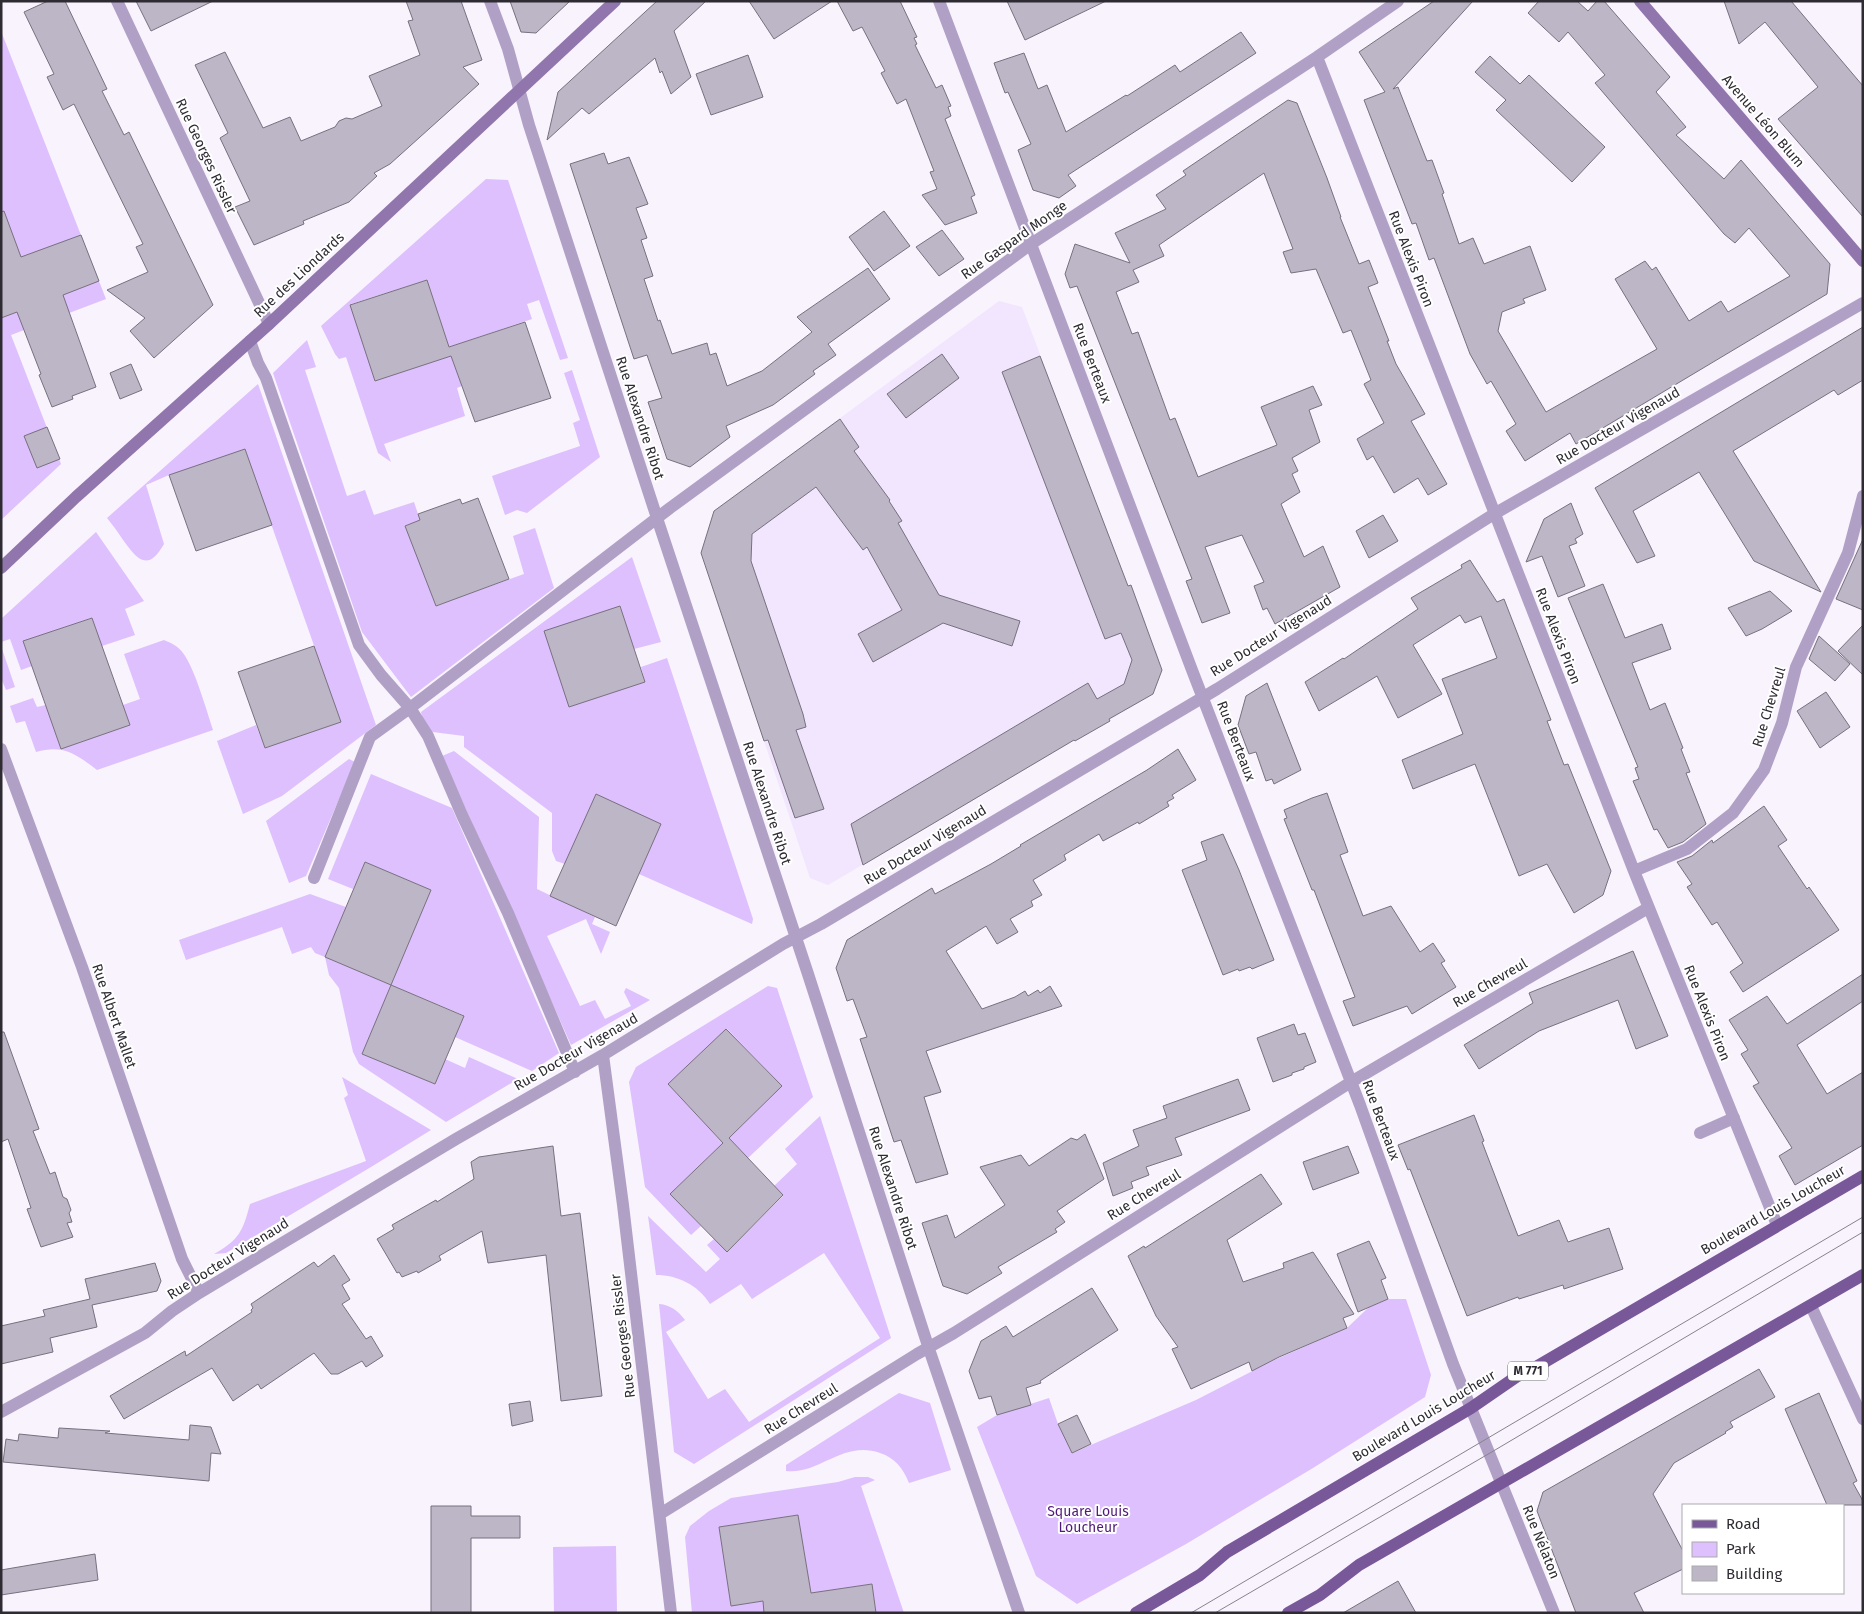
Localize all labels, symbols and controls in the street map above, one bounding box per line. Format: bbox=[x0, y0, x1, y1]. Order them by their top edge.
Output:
street label: Avenue Léon Blum bbox=[1718, 71, 1808, 171]
street label: Rue Georges Rissler bbox=[172, 96, 240, 217]
street label: Rue Gaspard Monge bbox=[958, 197, 1070, 283]
street label: Rue Alexis Piron bbox=[1385, 208, 1437, 310]
street label: Rue des Liondards bbox=[250, 228, 348, 321]
street label: Rue Berteaux bbox=[1069, 321, 1115, 406]
street label: Rue Alexandre Ribot bbox=[612, 354, 668, 483]
street label: Rue Docteur Vigenaud bbox=[1553, 384, 1683, 468]
street label: Rue Alexis Piron bbox=[1532, 585, 1584, 687]
street label: Rue Docteur Vigenaud bbox=[1207, 592, 1335, 680]
street label: Rue Chevreul bbox=[1749, 665, 1789, 749]
street label: Rue Berteaux bbox=[1213, 699, 1259, 784]
street label: Rue Alexandre Ribot bbox=[739, 739, 795, 868]
street label: Rue Docteur Vigenaud bbox=[860, 802, 990, 888]
street label: Rue Chevreul bbox=[1450, 955, 1530, 1011]
street label: Rue Albert Mallet bbox=[88, 962, 140, 1071]
street label: Rue Alexis Piron bbox=[1680, 963, 1734, 1063]
street label: Rue Docteur Vigenaud bbox=[511, 1010, 641, 1094]
street label: Rue Berteaux bbox=[1359, 1077, 1403, 1163]
street label: Rue Alexandre Ribot bbox=[865, 1124, 921, 1253]
street label: Boulevard Louis Loucheur bbox=[1698, 1161, 1849, 1258]
street label: Rue Chevreul bbox=[1104, 1166, 1184, 1224]
street label: Rue Docteur Vigenaud bbox=[164, 1215, 292, 1303]
street label: Rue Georges Rissler bbox=[607, 1272, 639, 1399]
road number: M 771 bbox=[1508, 1362, 1548, 1380]
street label: Boulevard Louis Loucheur bbox=[1349, 1366, 1499, 1466]
street label: Rue Chevreul bbox=[761, 1380, 841, 1438]
park label: Square Louis Loucheur bbox=[1047, 1503, 1129, 1536]
street label: Rue Nélaton bbox=[1519, 1503, 1563, 1581]
legend bbox=[1682, 1504, 1844, 1594]
text: Road bbox=[1726, 1515, 1761, 1533]
text: Park bbox=[1726, 1540, 1756, 1558]
text: Building bbox=[1726, 1565, 1782, 1583]

